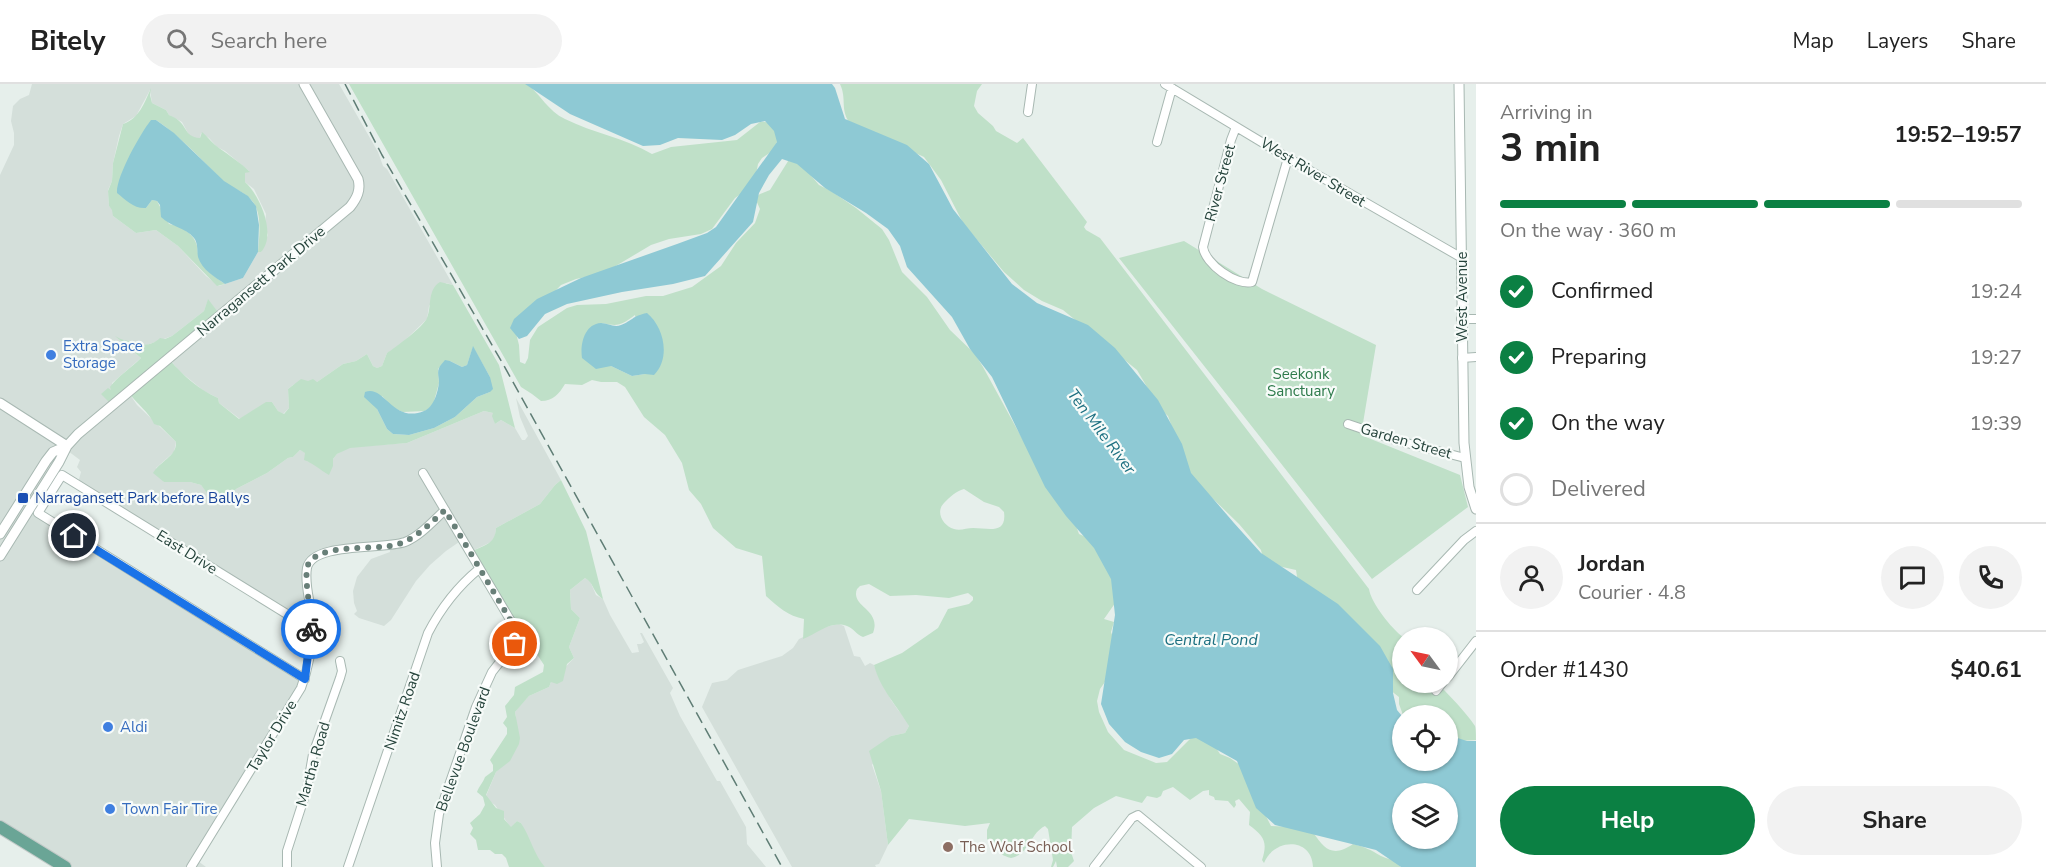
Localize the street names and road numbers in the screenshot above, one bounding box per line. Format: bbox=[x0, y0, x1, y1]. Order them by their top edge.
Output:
street label: West River Street bbox=[1257, 133, 1370, 212]
street label: River Street bbox=[1200, 141, 1240, 224]
street label: Narragansett Park Drive bbox=[193, 221, 329, 341]
street label: West Avenue bbox=[1452, 252, 1472, 342]
street label: Garden Street bbox=[1358, 418, 1455, 464]
street label: East Drive bbox=[153, 525, 221, 579]
street label: Nimitz Road bbox=[379, 669, 425, 753]
street label: Bellevue Boulevard bbox=[431, 684, 495, 814]
street label: Taylor Drive bbox=[243, 696, 301, 776]
street label: Martha Road bbox=[291, 719, 335, 809]

